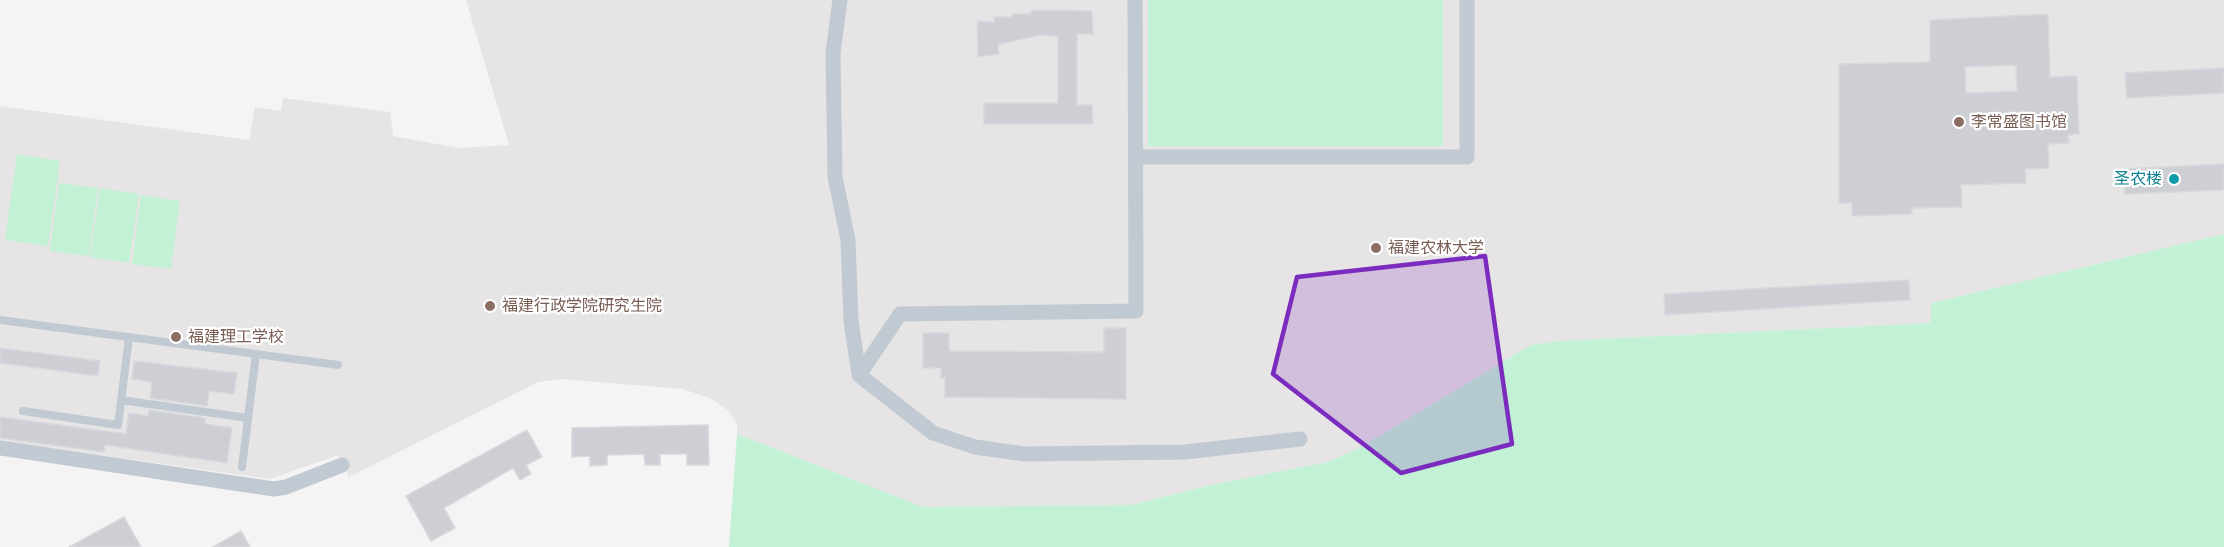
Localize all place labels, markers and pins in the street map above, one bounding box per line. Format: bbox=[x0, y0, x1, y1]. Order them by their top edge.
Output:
place label: 李常盛图书馆 bbox=[1971, 112, 2067, 132]
marker: 李常盛图书馆 bbox=[1952, 115, 1966, 129]
place label: 圣农楼 bbox=[2114, 169, 2162, 189]
marker: 圣农楼 bbox=[2167, 172, 2181, 186]
place label: 福建农林大学 bbox=[1388, 238, 1484, 258]
marker: 福建农林大学 bbox=[1369, 241, 1383, 255]
place label: 福建行政学院研究生院 bbox=[502, 296, 662, 316]
marker: 福建行政学院研究生院 bbox=[483, 299, 497, 313]
place label: 福建理工学校 bbox=[188, 327, 284, 347]
marker: 福建理工学校 bbox=[169, 330, 183, 344]

